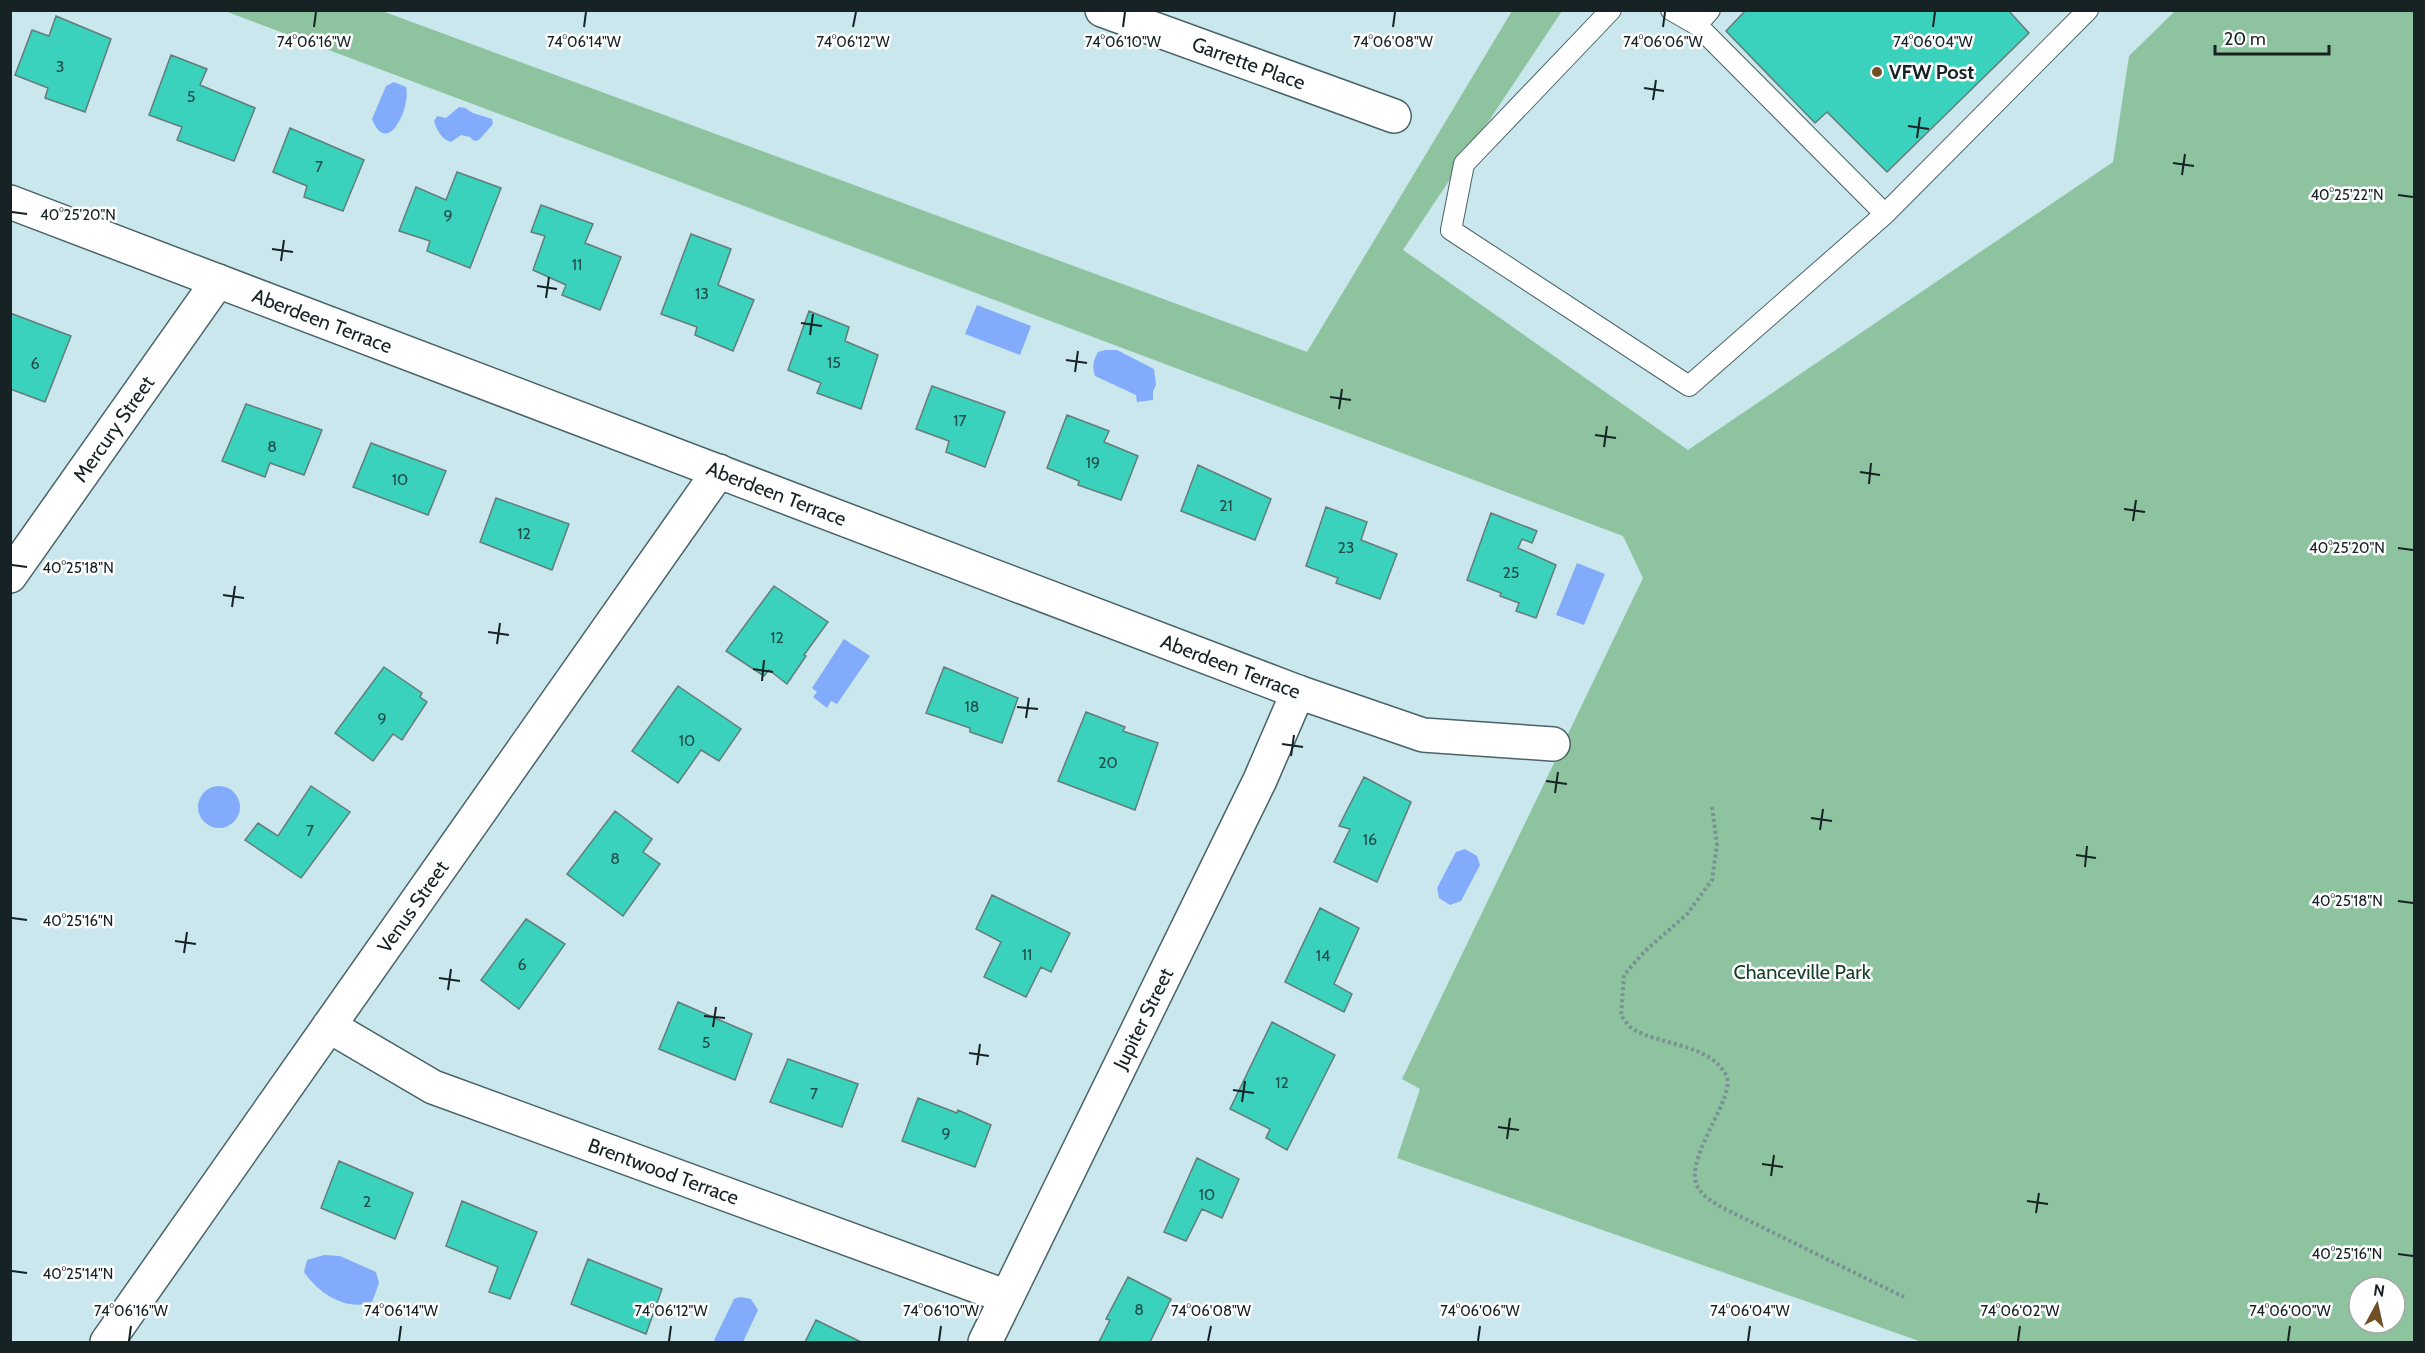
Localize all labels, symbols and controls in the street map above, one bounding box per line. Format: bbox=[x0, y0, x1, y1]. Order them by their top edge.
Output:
scale bar bbox=[2215, 18, 2329, 56]
text: 20 m bbox=[2224, 28, 2266, 50]
street label: Garrette Place bbox=[1189, 32, 1309, 95]
text: 74°06'16"W bbox=[277, 33, 352, 51]
text: 74°06'14"W bbox=[547, 33, 622, 51]
text: 74°06'12"W bbox=[816, 33, 890, 51]
text: 74°06'10"W bbox=[1085, 33, 1162, 51]
text: 74°06'08"W bbox=[1353, 33, 1434, 51]
text: 74°06'06"W bbox=[1623, 33, 1704, 51]
text: 74°06'04"W bbox=[1893, 33, 1974, 51]
house number: 3 bbox=[56, 57, 64, 76]
place label: VFW Post bbox=[1889, 60, 1974, 84]
marker: VFW Post bbox=[1870, 65, 1884, 79]
house number: 5 bbox=[187, 87, 195, 106]
house number: 7 bbox=[315, 157, 323, 176]
text: 40°25'22"N bbox=[2310, 186, 2384, 204]
text: 40°25'20"N bbox=[40, 206, 116, 224]
house number: 9 bbox=[443, 206, 453, 225]
house number: 11 bbox=[572, 255, 582, 274]
street label: Aberdeen Terrace bbox=[249, 283, 395, 358]
house number: 13 bbox=[695, 284, 709, 303]
house number: 15 bbox=[827, 353, 841, 372]
house number: 6 bbox=[30, 354, 40, 373]
street label: Mercury Street bbox=[68, 371, 159, 487]
house number: 17 bbox=[953, 411, 967, 430]
house number: 8 bbox=[267, 437, 277, 456]
house number: 19 bbox=[1086, 453, 1100, 472]
street label: Aberdeen Terrace bbox=[703, 456, 850, 531]
house number: 10 bbox=[392, 470, 408, 489]
house number: 21 bbox=[1219, 496, 1233, 515]
house number: 12 bbox=[517, 524, 531, 543]
house number: 23 bbox=[1337, 538, 1355, 557]
text: 40°25'20"N bbox=[2309, 539, 2385, 557]
text: 40°25'18"N bbox=[42, 559, 114, 577]
house number: 25 bbox=[1502, 563, 1520, 582]
house number: 12 bbox=[770, 628, 784, 647]
street label: Aberdeen Terrace bbox=[1157, 629, 1304, 704]
house number: 18 bbox=[965, 697, 979, 716]
house number: 9 bbox=[377, 709, 387, 728]
house number: 10 bbox=[679, 731, 695, 750]
house number: 20 bbox=[1098, 753, 1118, 772]
house number: 7 bbox=[306, 821, 314, 840]
house number: 16 bbox=[1363, 830, 1377, 849]
house number: 8 bbox=[610, 849, 620, 868]
street label: Venus Street bbox=[372, 856, 454, 957]
text: 40°25'18"N bbox=[2311, 892, 2383, 910]
text: 40°25'16"N bbox=[43, 912, 113, 930]
house number: 11 bbox=[1022, 945, 1032, 964]
house number: 14 bbox=[1316, 946, 1330, 965]
house number: 6 bbox=[517, 955, 527, 974]
park label: Chanceville Park bbox=[1733, 960, 1871, 984]
street label: Jupiter Street bbox=[1108, 964, 1178, 1074]
house number: 5 bbox=[702, 1033, 710, 1052]
house number: 12 bbox=[1275, 1073, 1289, 1092]
house number: 7 bbox=[810, 1084, 818, 1103]
house number: 9 bbox=[941, 1124, 951, 1143]
street label: Brentwood Terrace bbox=[585, 1133, 742, 1210]
house number: 10 bbox=[1199, 1185, 1215, 1204]
house number: 2 bbox=[363, 1192, 371, 1211]
text: 40°25'16"N bbox=[2312, 1245, 2382, 1263]
text: 40°25'14"N bbox=[43, 1265, 113, 1283]
north arrow bbox=[2347, 1275, 2407, 1335]
text: N bbox=[2372, 1280, 2386, 1301]
house number: 8 bbox=[1134, 1300, 1144, 1319]
text: 74°06'16"W bbox=[94, 1302, 169, 1320]
text: 74°06'14"W bbox=[364, 1302, 439, 1320]
text: 74°06'12"W bbox=[634, 1302, 708, 1320]
text: 74°06'10"W bbox=[903, 1302, 980, 1320]
text: 74°06'08"W bbox=[1171, 1302, 1252, 1320]
text: 74°06'06"W bbox=[1440, 1302, 1521, 1320]
text: 74°06'04"W bbox=[1710, 1302, 1791, 1320]
text: 74°06'02"W bbox=[1981, 1302, 2060, 1320]
text: 74°06'00"W bbox=[2249, 1302, 2332, 1320]

